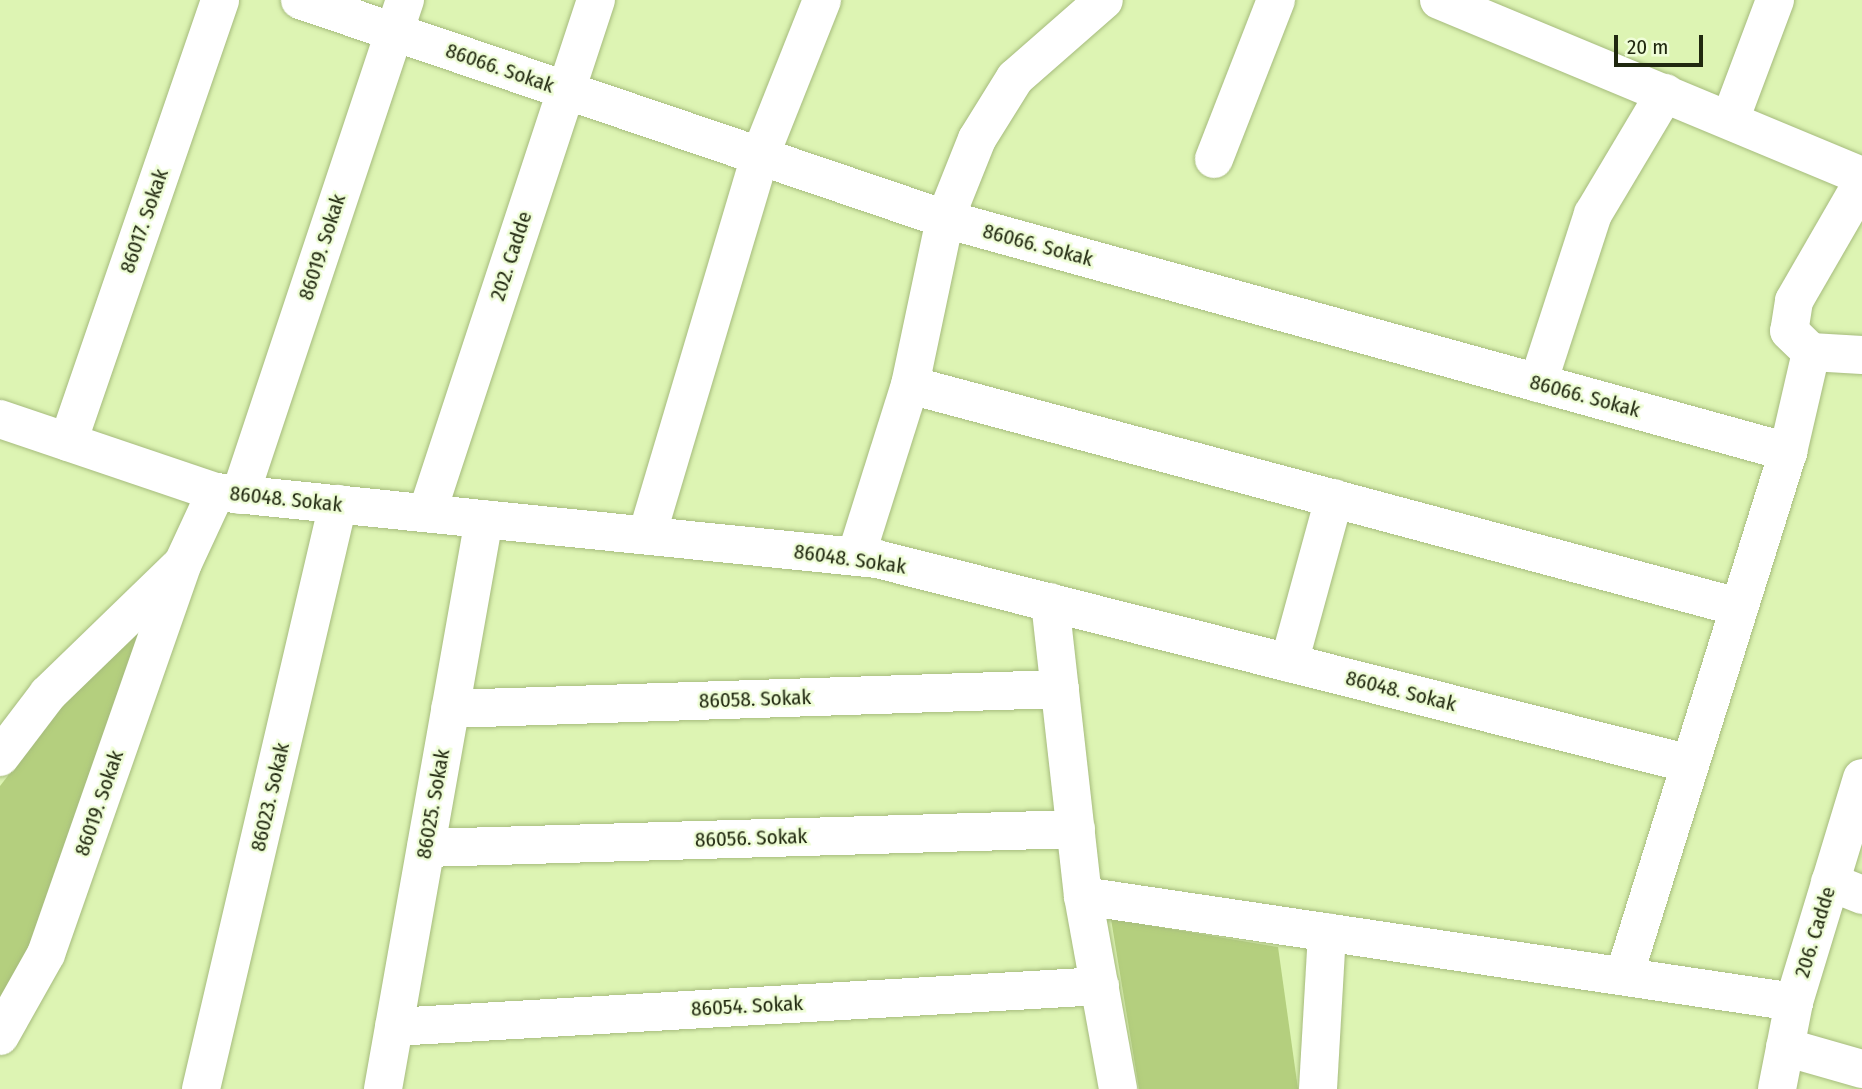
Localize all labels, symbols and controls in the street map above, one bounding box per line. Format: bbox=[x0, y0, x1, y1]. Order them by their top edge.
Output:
scale bar bbox=[1617, 21, 1706, 65]
text: 20 m bbox=[1627, 34, 1668, 60]
street label: 86066. Sokak bbox=[442, 38, 558, 98]
street label: 86017. Sokak bbox=[114, 166, 174, 276]
street label: 86019. Sokak bbox=[293, 191, 351, 303]
street label: 202. Cadde bbox=[485, 208, 537, 304]
street label: 86066. Sokak bbox=[980, 218, 1096, 272]
street label: 86066. Sokak bbox=[1527, 369, 1643, 423]
street label: 86048. Sokak bbox=[229, 481, 343, 517]
street label: 86048. Sokak bbox=[792, 539, 908, 579]
street label: 86048. Sokak bbox=[1343, 665, 1459, 717]
street label: 86058. Sokak bbox=[698, 684, 812, 714]
street label: 86023. Sokak bbox=[245, 740, 295, 854]
street label: 86019. Sokak bbox=[69, 747, 129, 859]
street label: 86025. Sokak bbox=[411, 747, 455, 861]
street label: 86056. Sokak bbox=[694, 823, 808, 853]
street label: 206. Cadde bbox=[1789, 884, 1841, 980]
street label: 86054. Sokak bbox=[690, 990, 804, 1022]

